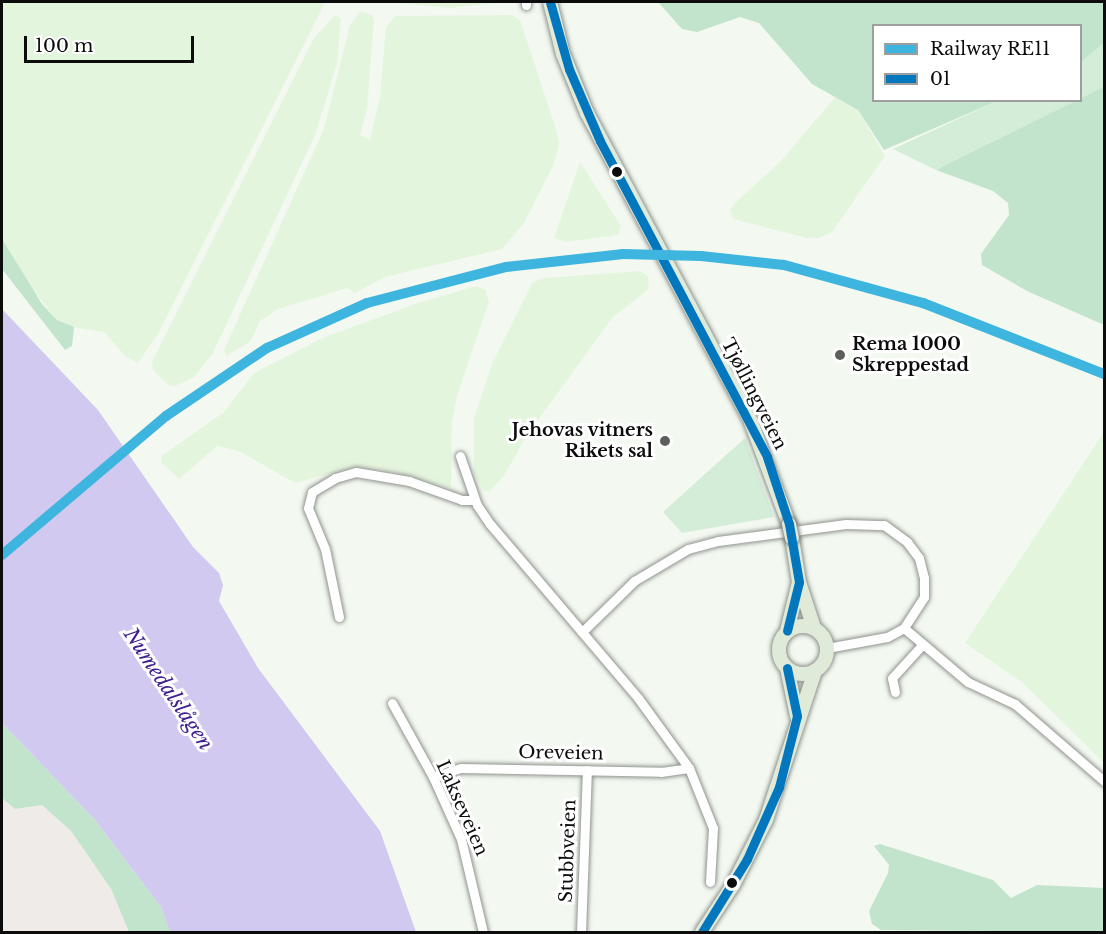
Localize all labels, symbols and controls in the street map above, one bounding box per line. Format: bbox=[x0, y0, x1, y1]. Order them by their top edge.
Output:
scale bar bbox=[27, 24, 196, 62]
legend bbox=[872, 24, 1082, 102]
text: 100 m bbox=[35, 35, 93, 57]
text: Railway RE11 bbox=[930, 38, 1050, 60]
text: 01 bbox=[930, 68, 951, 90]
unlabelled marker bbox=[611, 166, 623, 178]
place label: Rema 1000 Skreppestad bbox=[852, 334, 969, 376]
street label: Tjøllingveien bbox=[717, 335, 791, 453]
marker: Rema 1000 Skreppestad bbox=[833, 348, 847, 362]
place label: Jehovas vitners Rikets sal bbox=[511, 420, 653, 462]
marker: Jehovas vitners Rikets sal bbox=[658, 434, 672, 448]
water label: Numedalslågen bbox=[118, 623, 218, 755]
street label: Oreveien bbox=[518, 741, 604, 765]
street label: Lakseveien bbox=[431, 757, 493, 859]
street label: Stubbveien bbox=[555, 799, 581, 903]
unlabelled marker bbox=[726, 877, 738, 889]

